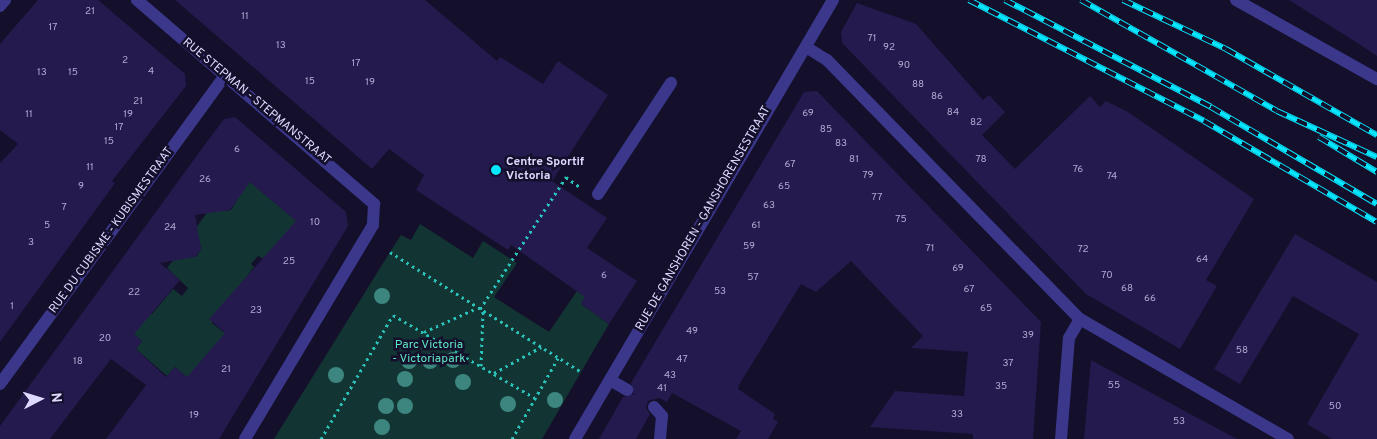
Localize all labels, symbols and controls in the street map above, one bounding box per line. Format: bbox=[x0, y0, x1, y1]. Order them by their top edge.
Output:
house number: 21 bbox=[85, 6, 95, 18]
house number: 11 bbox=[241, 11, 249, 23]
house number: 17 bbox=[49, 22, 57, 34]
house number: 71 bbox=[867, 33, 877, 45]
street label: RUE STEPMAN - STEPMANSTRAAT bbox=[179, 36, 333, 168]
house number: 13 bbox=[276, 40, 286, 52]
house number: 92 bbox=[883, 42, 895, 54]
house number: 2 bbox=[122, 55, 128, 67]
house number: 17 bbox=[352, 58, 360, 70]
house number: 90 bbox=[898, 60, 910, 72]
house number: 4 bbox=[148, 66, 154, 78]
house number: 13 bbox=[37, 67, 47, 79]
house number: 15 bbox=[68, 67, 78, 79]
house number: 15 bbox=[305, 76, 315, 88]
house number: 19 bbox=[365, 77, 375, 89]
house number: 88 bbox=[912, 79, 924, 91]
house number: 86 bbox=[931, 91, 943, 103]
house number: 21 bbox=[133, 96, 143, 108]
street label: RUE DE GANSHOREN - GANSHORENSESTRAAT bbox=[634, 104, 774, 334]
house number: 84 bbox=[947, 107, 959, 119]
house number: 69 bbox=[802, 108, 814, 120]
house number: 11 bbox=[25, 109, 33, 121]
house number: 19 bbox=[123, 109, 133, 121]
house number: 82 bbox=[970, 117, 982, 129]
house number: 17 bbox=[115, 122, 123, 134]
house number: 85 bbox=[820, 124, 832, 136]
house number: 15 bbox=[104, 136, 114, 148]
house number: 83 bbox=[835, 138, 847, 150]
house number: 6 bbox=[234, 144, 240, 156]
street label: RUE DU CUBISME - KUBISMESTRAAT bbox=[47, 145, 177, 317]
house number: 81 bbox=[849, 154, 859, 166]
house number: 78 bbox=[975, 154, 987, 166]
place label: Centre Sportif Victoria bbox=[506, 156, 584, 184]
house number: 67 bbox=[785, 159, 795, 171]
house number: 11 bbox=[86, 162, 94, 174]
marker: Centre Sportif Victoria bbox=[490, 164, 502, 176]
house number: 76 bbox=[1073, 164, 1083, 176]
house number: 79 bbox=[862, 170, 874, 182]
house number: 74 bbox=[1107, 171, 1117, 183]
house number: 26 bbox=[199, 174, 211, 186]
house number: 9 bbox=[78, 181, 84, 193]
house number: 65 bbox=[778, 181, 790, 193]
house number: 77 bbox=[872, 192, 882, 204]
house number: 63 bbox=[763, 200, 775, 212]
house number: 7 bbox=[61, 202, 67, 214]
house number: 75 bbox=[895, 214, 907, 226]
house number: 10 bbox=[310, 217, 320, 229]
house number: 5 bbox=[44, 220, 50, 232]
house number: 61 bbox=[751, 220, 761, 232]
house number: 24 bbox=[164, 222, 176, 234]
house number: 3 bbox=[28, 237, 34, 249]
house number: 59 bbox=[743, 241, 755, 253]
house number: 71 bbox=[925, 243, 935, 255]
house number: 72 bbox=[1077, 244, 1089, 256]
house number: 64 bbox=[1196, 254, 1208, 266]
house number: 25 bbox=[283, 256, 295, 268]
house number: 69 bbox=[952, 263, 964, 275]
house number: 6 bbox=[601, 270, 607, 282]
house number: 70 bbox=[1101, 270, 1113, 282]
house number: 57 bbox=[747, 272, 759, 284]
house number: 68 bbox=[1121, 283, 1133, 295]
house number: 67 bbox=[964, 284, 974, 296]
house number: 53 bbox=[714, 286, 726, 298]
house number: 22 bbox=[128, 287, 140, 299]
house number: 66 bbox=[1144, 293, 1156, 305]
house number: 1 bbox=[10, 301, 14, 313]
house number: 65 bbox=[980, 303, 992, 315]
house number: 23 bbox=[250, 305, 262, 317]
house number: 49 bbox=[686, 326, 698, 338]
house number: 39 bbox=[1022, 330, 1034, 342]
house number: 20 bbox=[99, 333, 111, 345]
park label: Parc Victoria - Victoriapark bbox=[392, 339, 466, 367]
house number: 58 bbox=[1236, 345, 1248, 357]
house number: 47 bbox=[676, 354, 688, 366]
house number: 18 bbox=[73, 356, 83, 368]
house number: 37 bbox=[1002, 358, 1014, 370]
house number: 21 bbox=[221, 364, 231, 376]
house number: 43 bbox=[664, 370, 676, 382]
north arrow bbox=[15, 374, 65, 424]
house number: 55 bbox=[1108, 380, 1120, 392]
house number: 35 bbox=[995, 381, 1007, 393]
house number: 41 bbox=[657, 383, 667, 395]
text: N bbox=[47, 392, 64, 403]
house number: 50 bbox=[1329, 401, 1341, 413]
house number: 33 bbox=[951, 409, 963, 421]
house number: 19 bbox=[189, 410, 199, 422]
house number: 53 bbox=[1173, 416, 1185, 428]

